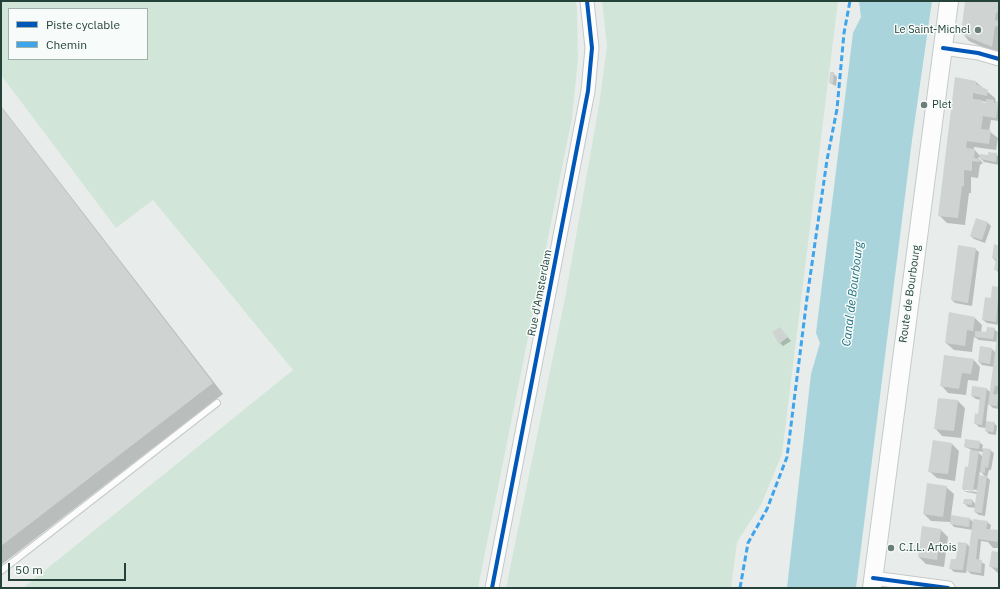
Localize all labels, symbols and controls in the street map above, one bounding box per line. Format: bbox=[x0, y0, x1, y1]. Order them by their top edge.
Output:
legend bbox=[8, 8, 148, 60]
text: Piste cyclable bbox=[46, 17, 120, 32]
place label: Le Saint-Michel bbox=[894, 23, 970, 37]
marker: Le Saint-Michel bbox=[973, 25, 983, 35]
text: Chemin bbox=[46, 37, 87, 52]
place label: Plet bbox=[932, 98, 952, 112]
marker: Plet bbox=[919, 100, 929, 110]
water label: Canal de Bourbourg bbox=[839, 241, 867, 347]
street label: Route de Bourbourg bbox=[897, 244, 923, 344]
street label: Rue d'Amsterdam bbox=[525, 249, 555, 337]
place label: C.I.L. Artois bbox=[899, 541, 957, 555]
marker: C.I.L. Artois bbox=[886, 543, 896, 553]
scale bar bbox=[10, 555, 128, 581]
text: 50 m bbox=[15, 562, 43, 577]

